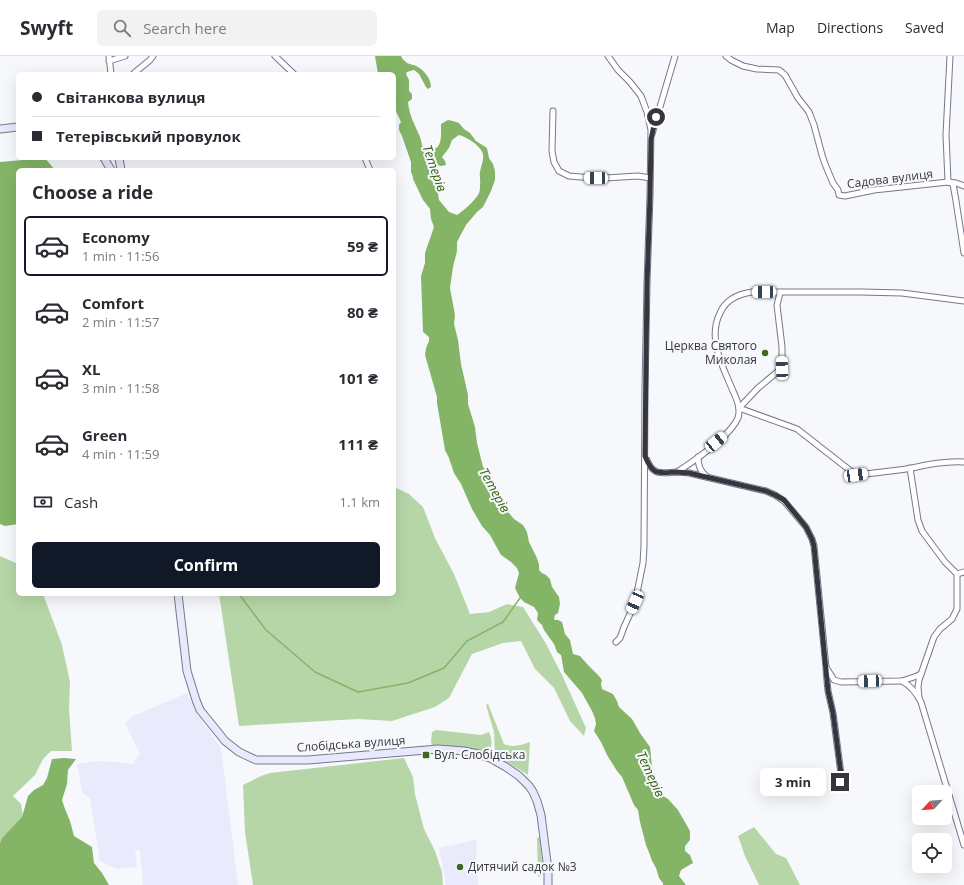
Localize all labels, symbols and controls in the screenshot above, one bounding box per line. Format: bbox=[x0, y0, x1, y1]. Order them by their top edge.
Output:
search box bbox=[97, 10, 377, 46]
text: Swyft bbox=[20, 15, 73, 41]
icon: search bbox=[111, 17, 133, 39]
text: Search here bbox=[143, 18, 227, 38]
text: Map bbox=[766, 18, 795, 37]
text: Directions bbox=[817, 18, 883, 37]
text: Saved bbox=[905, 18, 944, 37]
text: Світанкова вулиця bbox=[56, 87, 205, 107]
route start bbox=[647, 108, 665, 126]
text: Тетерівський провулок bbox=[56, 126, 241, 146]
water label: Тетерів bbox=[419, 142, 451, 194]
street label: Садова вулиця bbox=[846, 165, 934, 192]
car bbox=[584, 172, 608, 184]
text: Choose a ride bbox=[32, 180, 153, 204]
text: Economy bbox=[82, 227, 150, 247]
icon: car bbox=[34, 228, 70, 264]
text: 59 ₴ bbox=[347, 236, 378, 256]
text: 1 min · 11:56 bbox=[82, 247, 159, 265]
car bbox=[752, 286, 776, 298]
text: Comfort bbox=[82, 293, 144, 313]
icon: car bbox=[34, 294, 70, 330]
text: 80 ₴ bbox=[347, 302, 378, 322]
text: 2 min · 11:57 bbox=[82, 313, 159, 331]
place label: Церква Святого Миколая bbox=[665, 337, 757, 368]
marker: Церква Святого Миколая bbox=[760, 348, 770, 358]
car bbox=[776, 356, 788, 380]
text: XL bbox=[82, 359, 100, 379]
icon: car bbox=[34, 360, 70, 396]
text: 101 ₴ bbox=[338, 368, 378, 388]
text: 3 min · 11:58 bbox=[82, 379, 159, 397]
text: Green bbox=[82, 425, 127, 445]
icon: car bbox=[34, 426, 70, 462]
car bbox=[703, 430, 729, 454]
text: 111 ₴ bbox=[338, 434, 378, 454]
text: 4 min · 11:59 bbox=[82, 445, 159, 463]
water label: Тетерів bbox=[475, 464, 515, 516]
car bbox=[843, 467, 869, 483]
icon: cash bbox=[32, 491, 54, 513]
text: Cash bbox=[64, 492, 98, 512]
text: 1.1 km bbox=[339, 493, 380, 511]
button: Confirm bbox=[32, 542, 380, 588]
car bbox=[625, 589, 645, 615]
car bbox=[858, 675, 882, 687]
street label: Слобідська вулиця bbox=[296, 731, 406, 756]
place label: Вул. Слобідська bbox=[434, 746, 525, 763]
water label: Тетерів bbox=[633, 748, 669, 800]
marker: Вул. Слобідська bbox=[421, 750, 431, 760]
callout: 3 min bbox=[760, 768, 826, 796]
text: 3 min bbox=[775, 773, 811, 791]
route end bbox=[831, 773, 849, 791]
north arrow bbox=[912, 785, 952, 825]
map controls bbox=[912, 785, 952, 873]
button: locate bbox=[912, 833, 952, 873]
place label: Дитячий садок №3 bbox=[468, 858, 577, 875]
marker: Дитячий садок №3 bbox=[455, 862, 465, 872]

